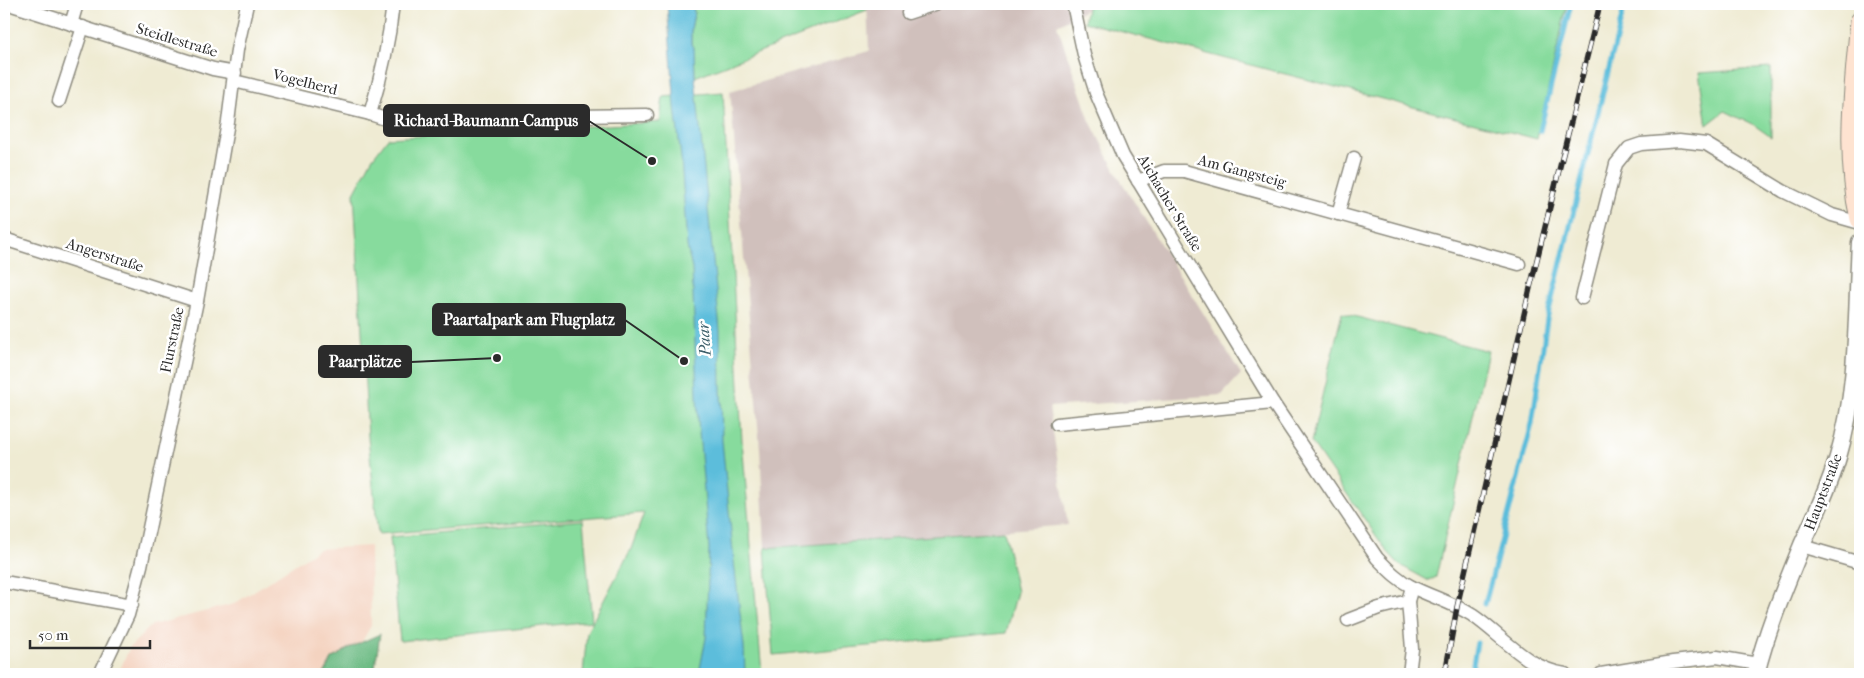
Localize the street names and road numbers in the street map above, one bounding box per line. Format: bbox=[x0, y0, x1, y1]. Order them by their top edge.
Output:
street label: Steidlestraße bbox=[134, 19, 221, 61]
street label: Vogelherd bbox=[270, 65, 340, 99]
street label: Aichacher Straße bbox=[1133, 150, 1206, 255]
street label: Am Gangsteig bbox=[1195, 150, 1289, 192]
street label: Angerstraße bbox=[63, 234, 146, 276]
street label: Flurstraße bbox=[156, 305, 188, 375]
street label: Hauptstraße bbox=[1800, 451, 1846, 533]

